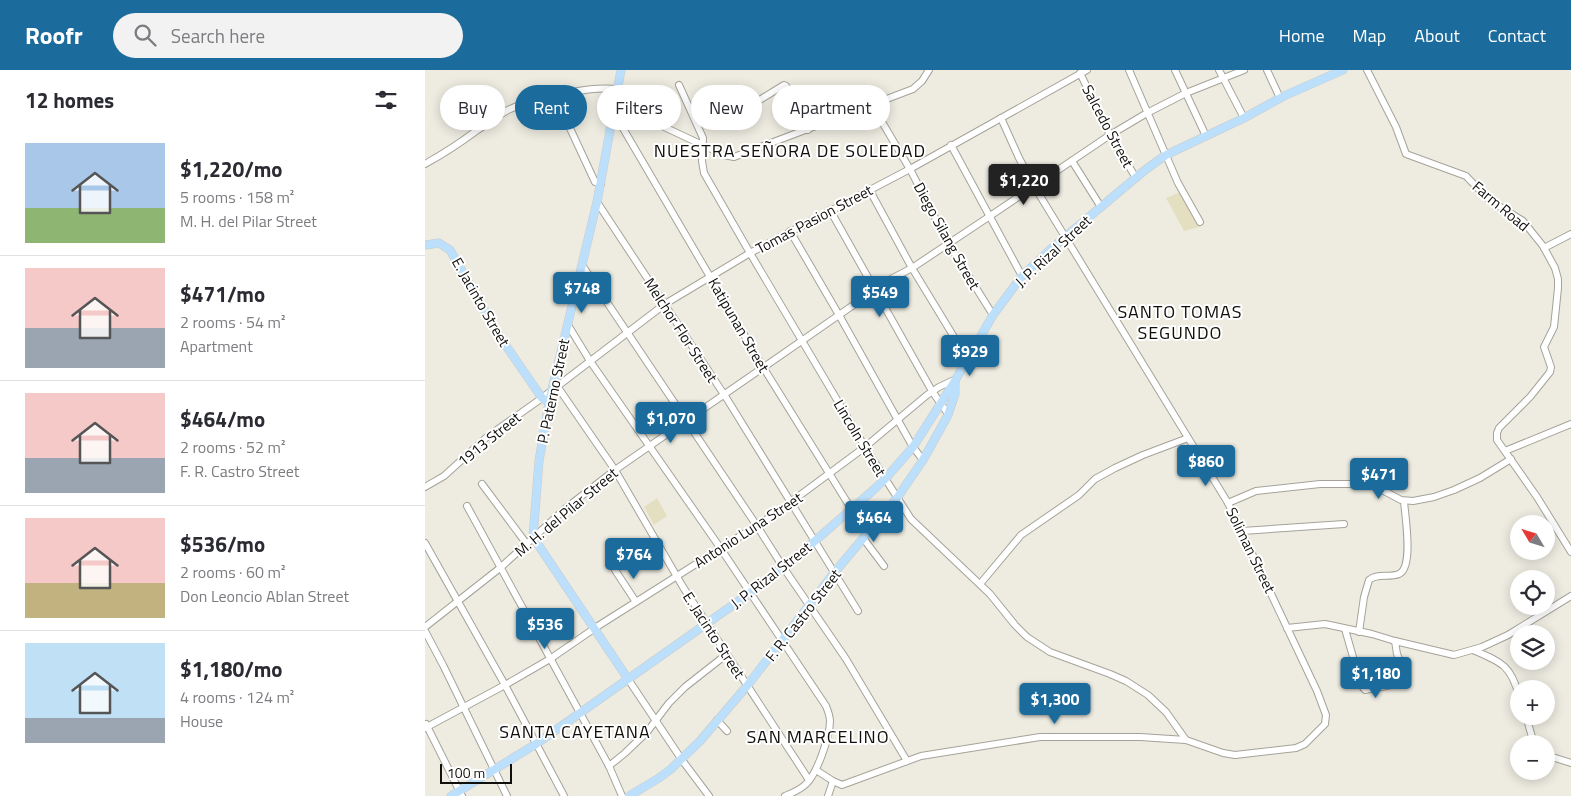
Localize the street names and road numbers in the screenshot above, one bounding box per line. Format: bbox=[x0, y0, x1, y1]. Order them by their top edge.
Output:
street label: Salcedo Street bbox=[1076, 80, 1140, 172]
street label: Farm Road bbox=[1467, 175, 1535, 237]
street label: Tomas Pasion Street bbox=[752, 178, 877, 260]
street label: Diego Silang Street bbox=[908, 178, 986, 295]
street label: J. P. Rizal Street bbox=[1010, 209, 1097, 293]
street label: E. Jacinto Street bbox=[446, 253, 516, 352]
street label: Melchor Flor Street bbox=[638, 273, 724, 388]
street label: Katipunan Street bbox=[703, 273, 776, 377]
street label: P. Paterno Street bbox=[531, 336, 575, 445]
street label: Lincoln Street bbox=[828, 395, 892, 482]
street label: 1913 Street bbox=[452, 406, 526, 472]
street label: M. H. del Pilar Street bbox=[509, 461, 623, 562]
street label: Antonio Luna Street bbox=[689, 486, 807, 574]
street label: Soliman Street bbox=[1220, 503, 1282, 597]
street label: J. P. Rizal Street bbox=[726, 536, 817, 614]
street label: F. R. Castro Street bbox=[759, 563, 847, 666]
street label: E. Jacinto Street bbox=[677, 587, 751, 684]

